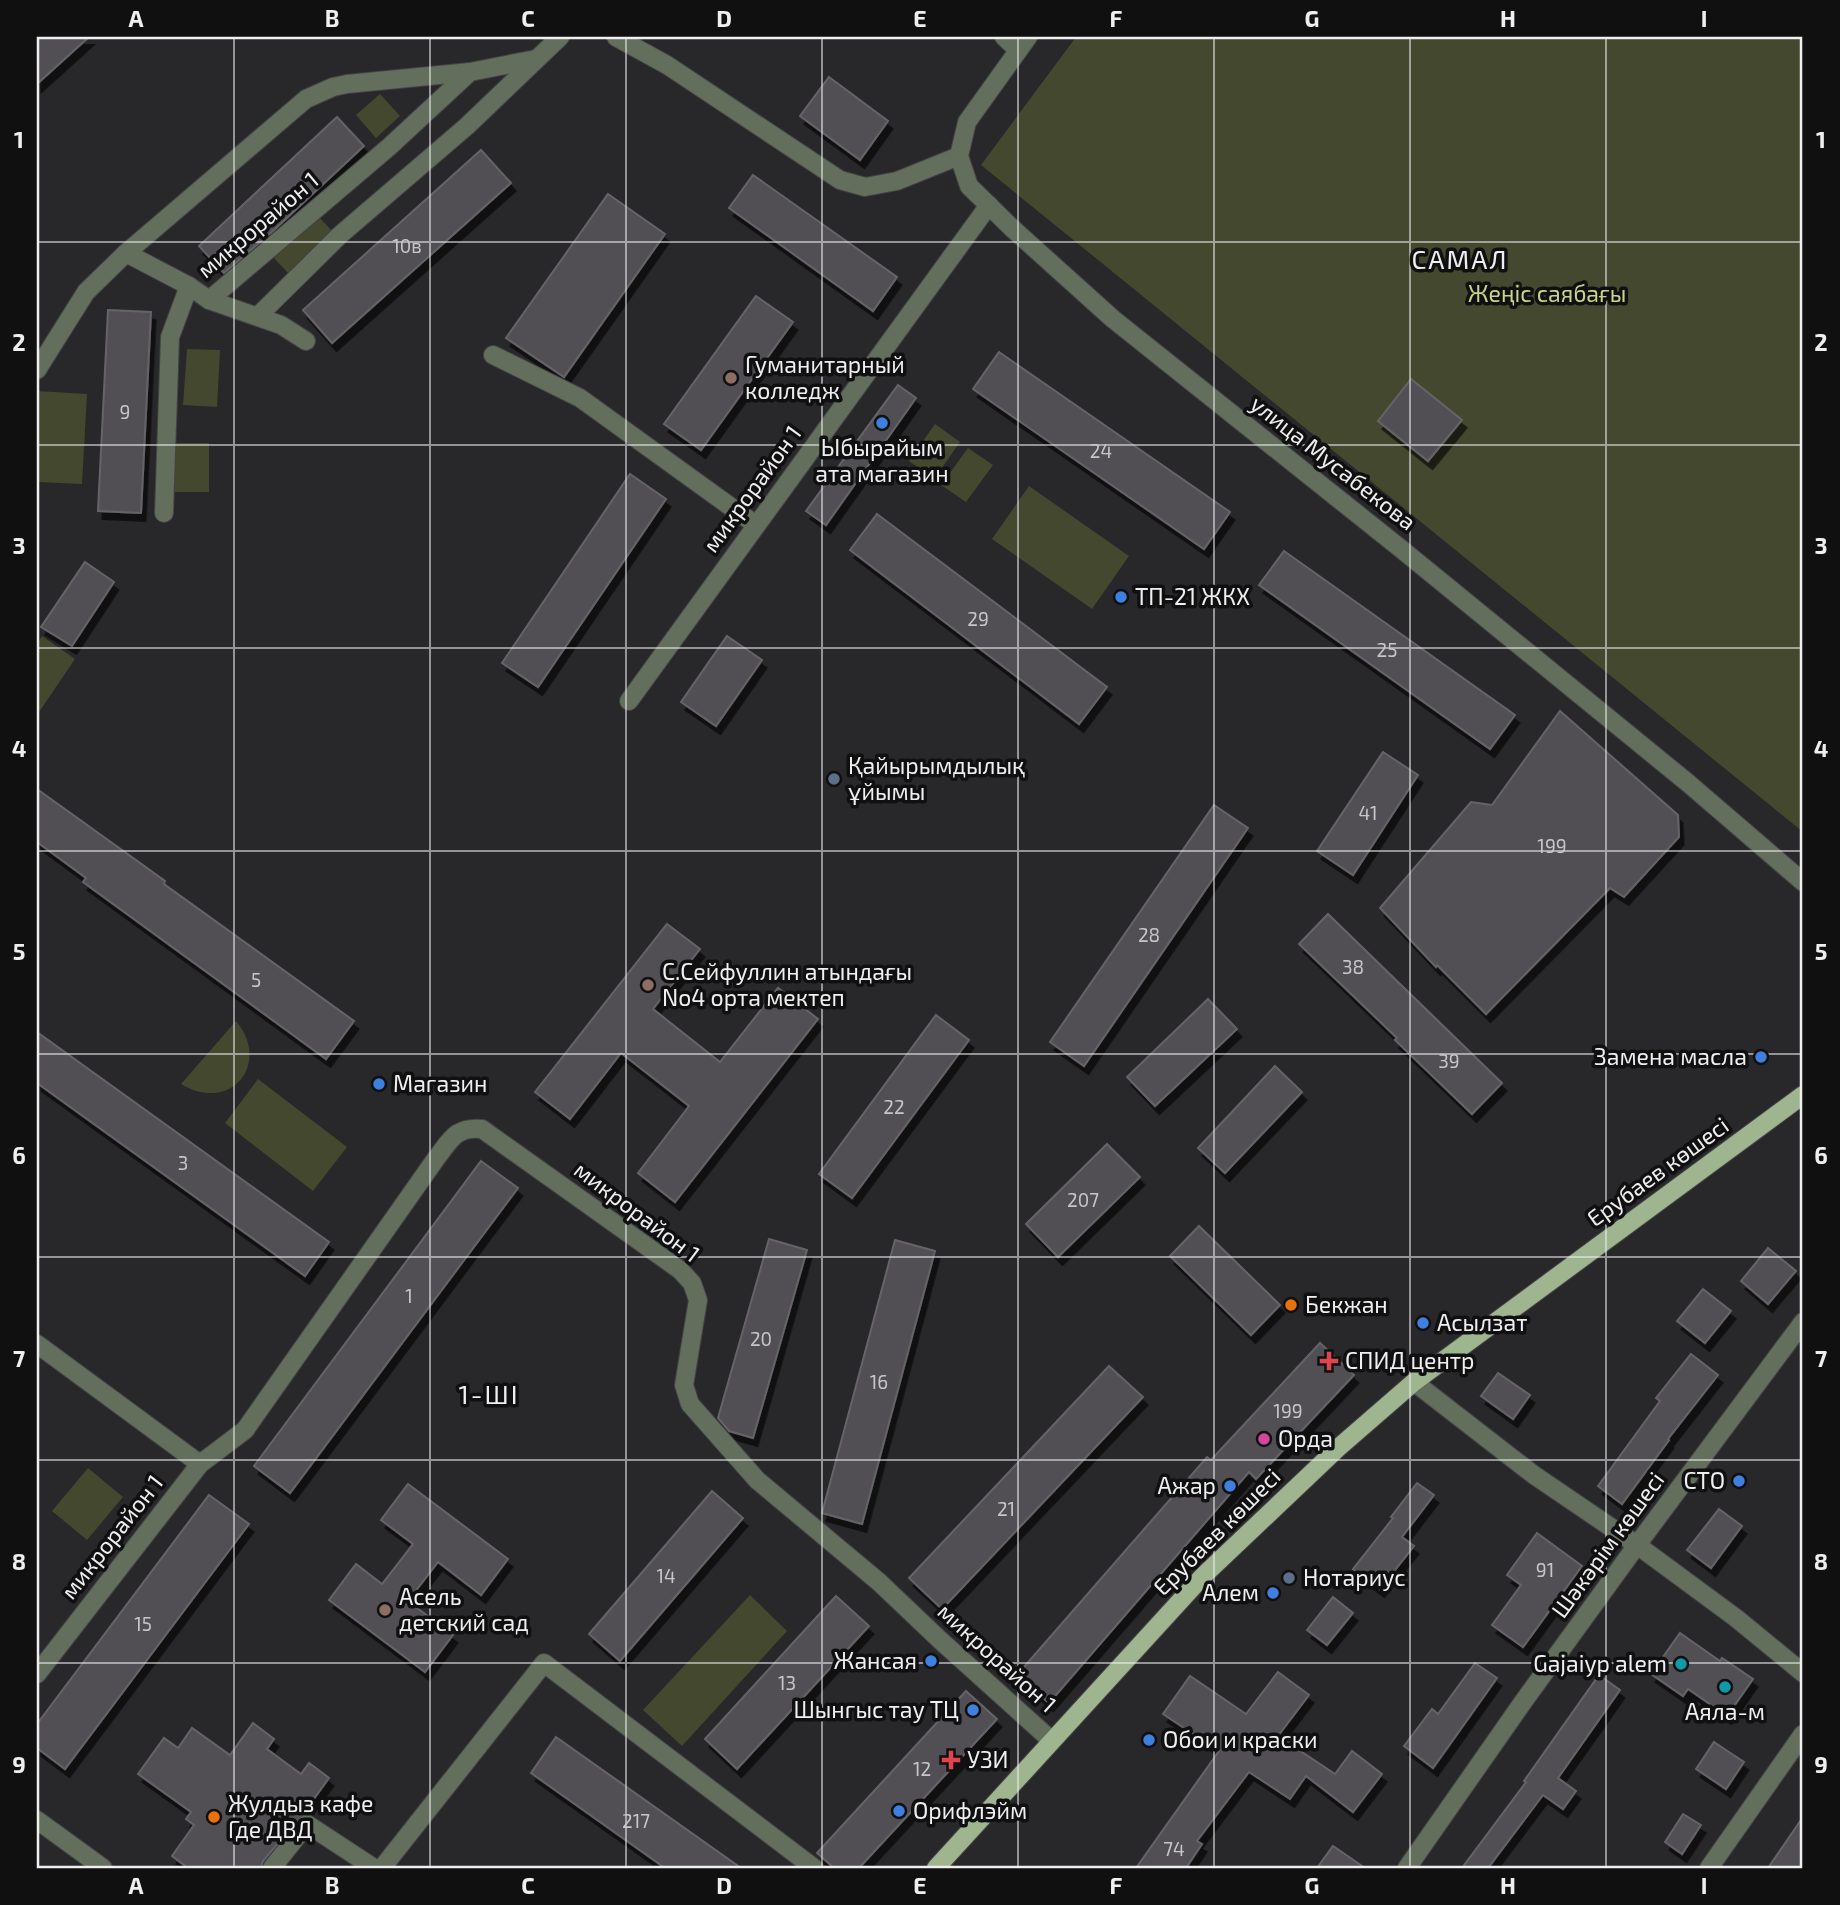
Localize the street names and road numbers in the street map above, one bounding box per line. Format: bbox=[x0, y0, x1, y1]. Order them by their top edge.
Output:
street label: микрорайон 1 bbox=[191, 165, 324, 283]
street label: улица Мусабекова bbox=[1245, 389, 1422, 536]
street label: микрорайон 1 bbox=[696, 420, 807, 557]
street label: Ерубаев көшесі bbox=[1581, 1111, 1734, 1233]
street label: микрорайон 1 bbox=[569, 1155, 706, 1268]
street label: Ерубаев көшесі bbox=[1147, 1462, 1286, 1601]
street label: Шәкәрім көшесі bbox=[1545, 1466, 1669, 1623]
street label: микрорайон 1 bbox=[54, 1469, 168, 1604]
street label: микрорайон 1 bbox=[933, 1597, 1063, 1718]

